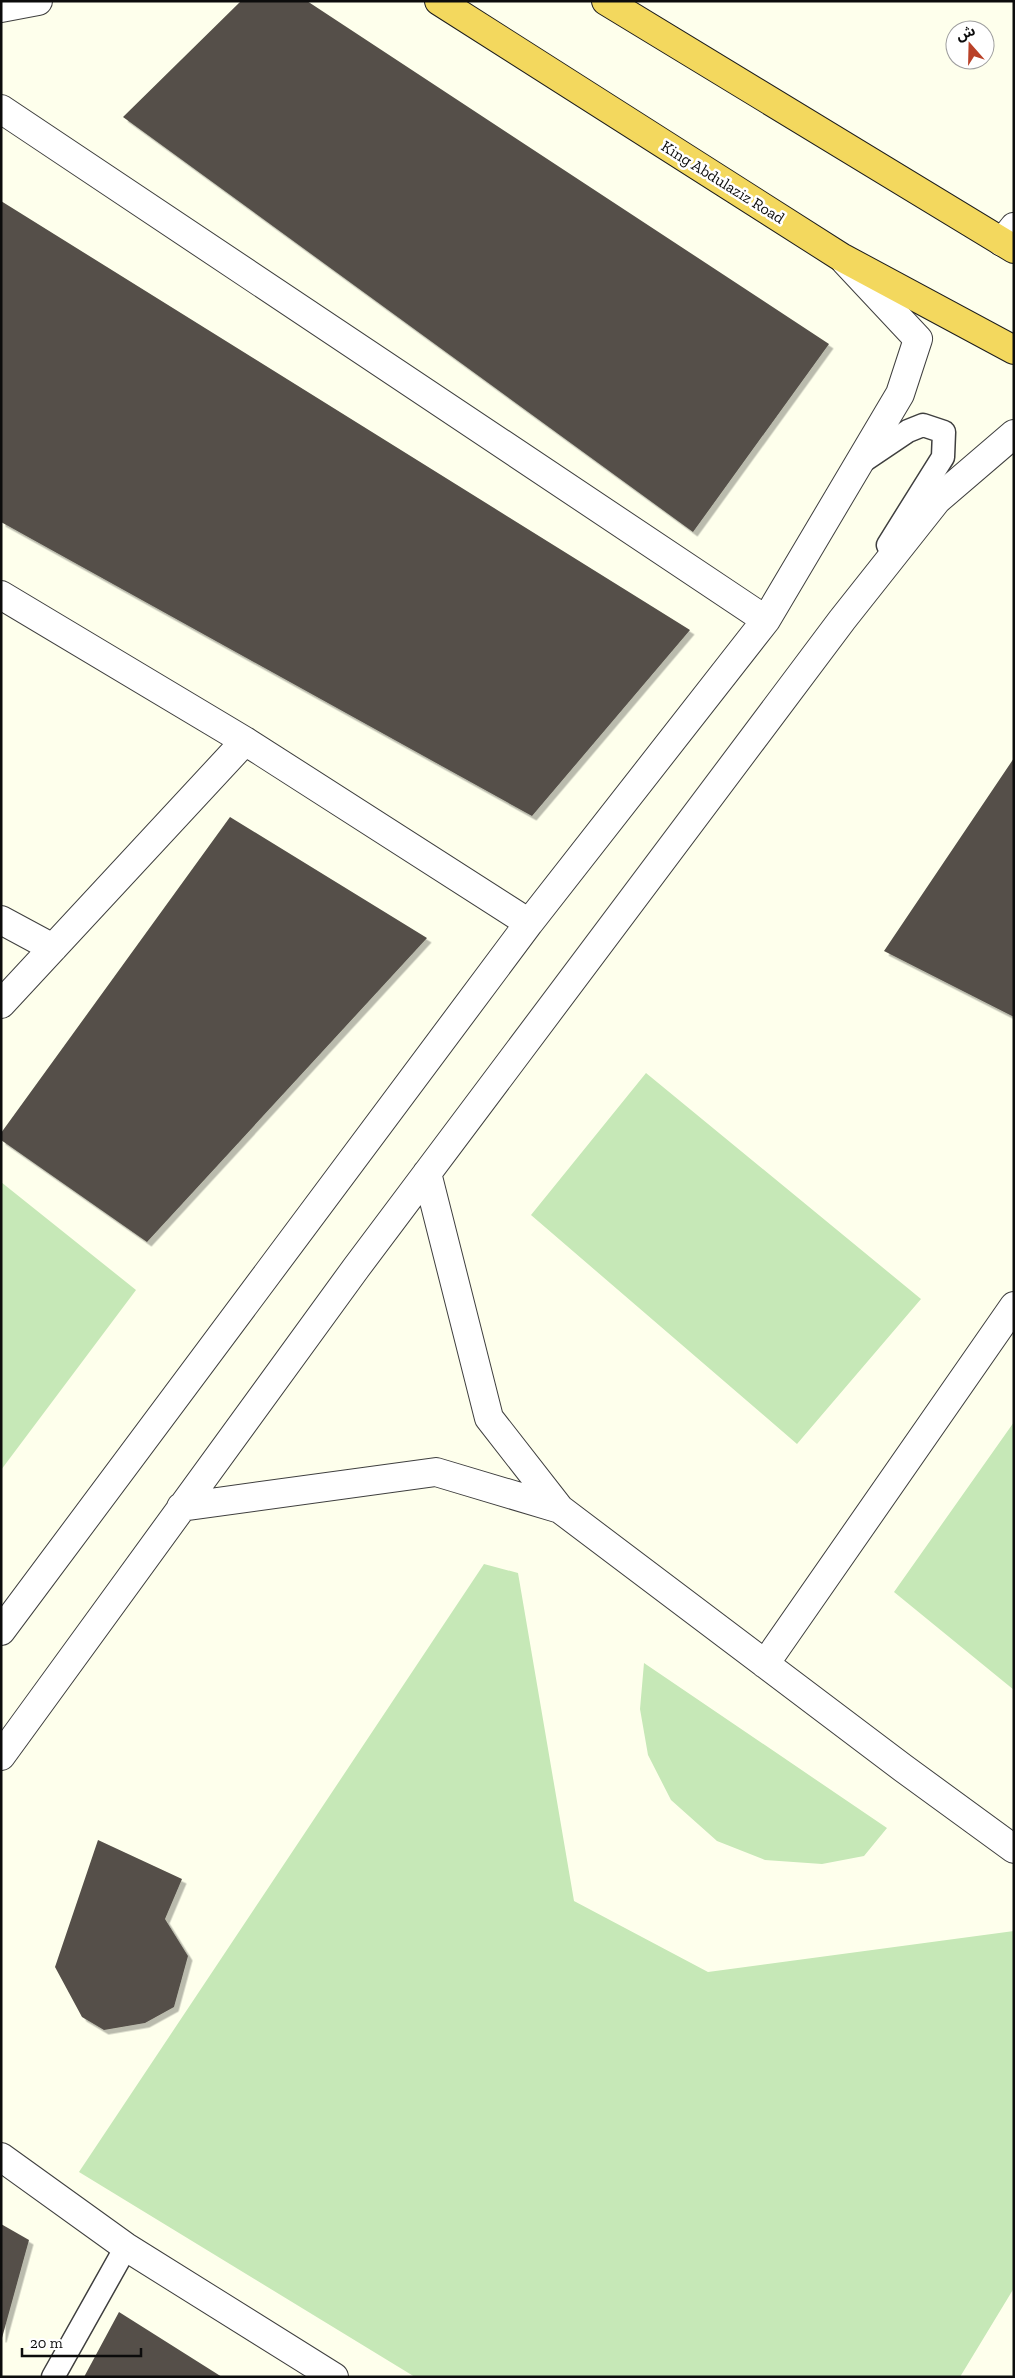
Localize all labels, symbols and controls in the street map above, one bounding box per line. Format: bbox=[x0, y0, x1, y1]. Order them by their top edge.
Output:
north arrow bbox=[945, 20, 995, 70]
text: ش bbox=[954, 22, 978, 45]
street label: King Abdulaziz Road bbox=[658, 136, 788, 228]
scale bar bbox=[22, 2326, 141, 2358]
text: 20 m bbox=[30, 2334, 63, 2352]

